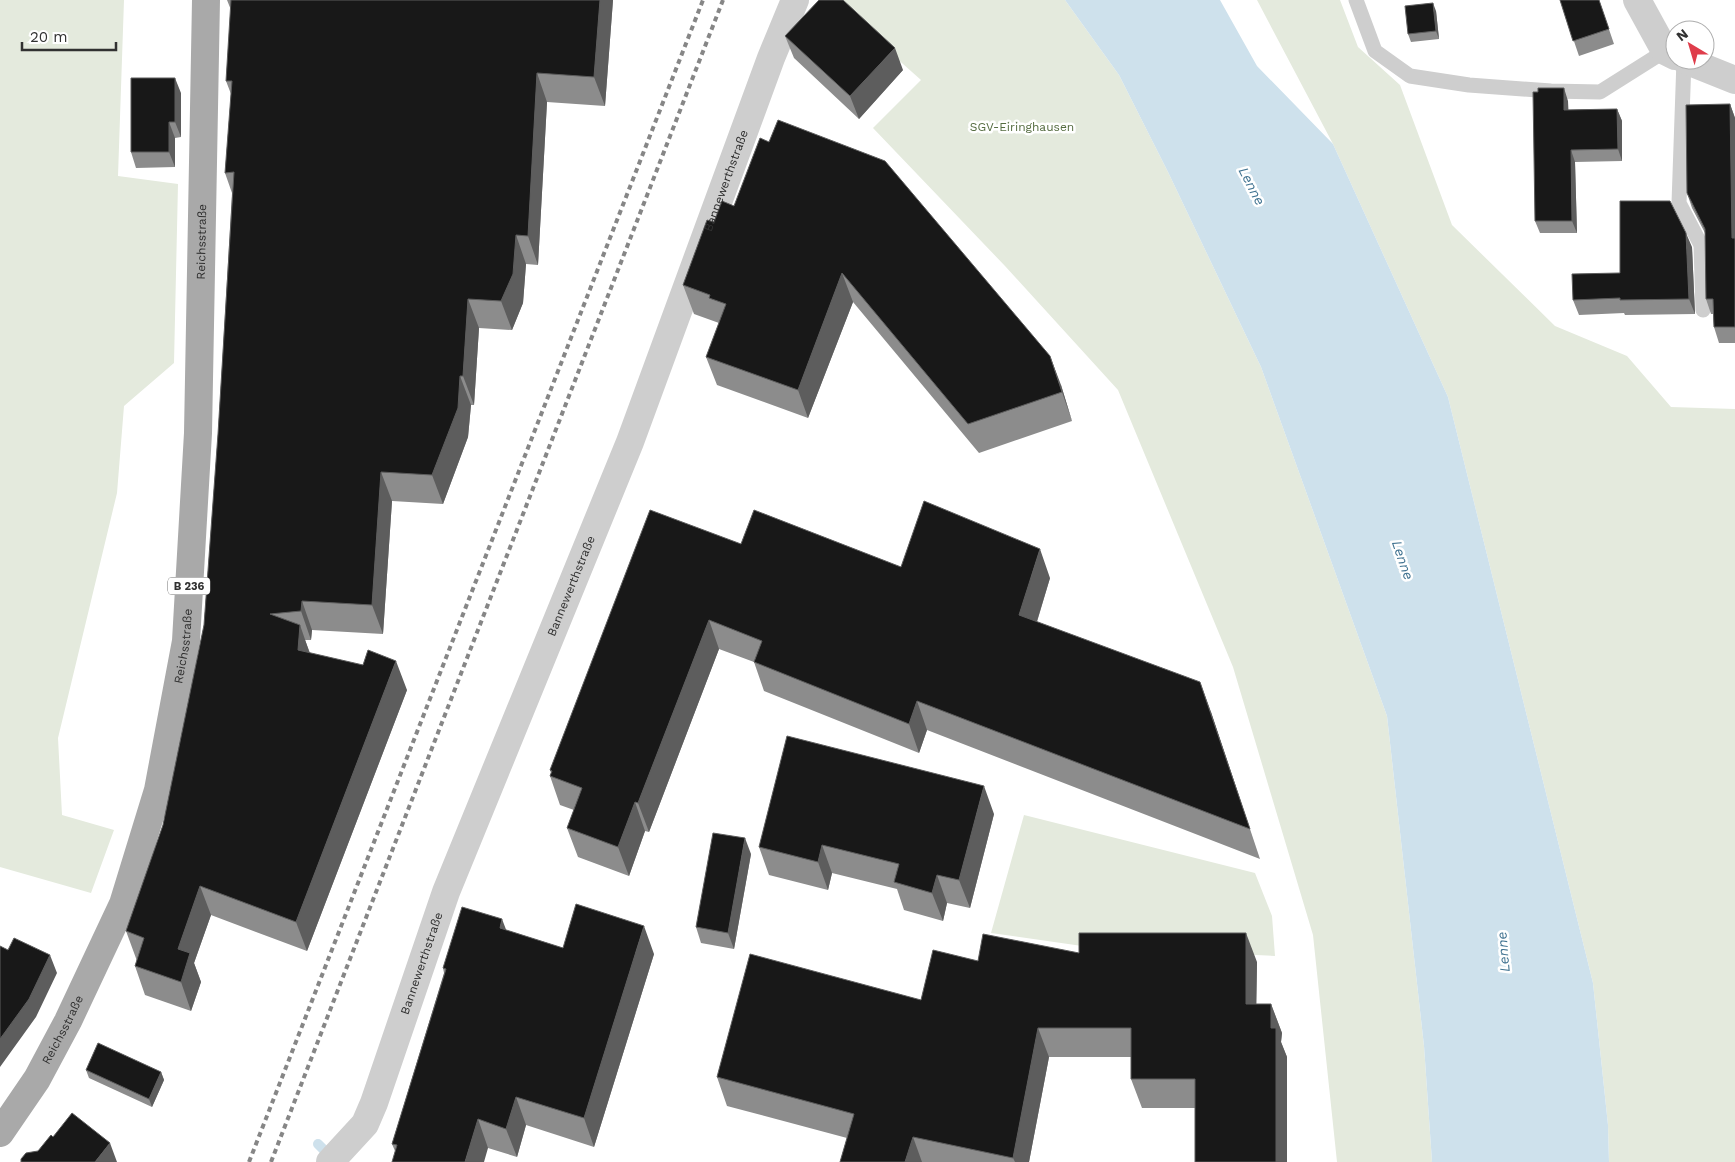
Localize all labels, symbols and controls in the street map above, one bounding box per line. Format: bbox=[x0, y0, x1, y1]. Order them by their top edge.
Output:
scale bar bbox=[22, 20, 116, 52]
north arrow bbox=[1665, 20, 1715, 70]
text: N bbox=[1673, 25, 1691, 44]
text: 20 m bbox=[30, 28, 68, 46]
park label: SGV-Eiringhausen bbox=[970, 120, 1074, 134]
street label: Bannewerthstraße bbox=[701, 128, 751, 233]
water label: Lenne bbox=[1236, 164, 1268, 208]
street label: Reichsstraße bbox=[194, 204, 209, 280]
street label: Bannewerthstraße bbox=[544, 534, 598, 638]
water label: Lenne bbox=[1389, 538, 1417, 582]
road number: B 236 bbox=[168, 578, 210, 594]
street label: Reichsstraße bbox=[171, 608, 195, 685]
street label: Bannewerthstraße bbox=[398, 910, 446, 1016]
water label: Lenne bbox=[1493, 931, 1513, 973]
street label: Reichsstraße bbox=[39, 993, 86, 1067]

